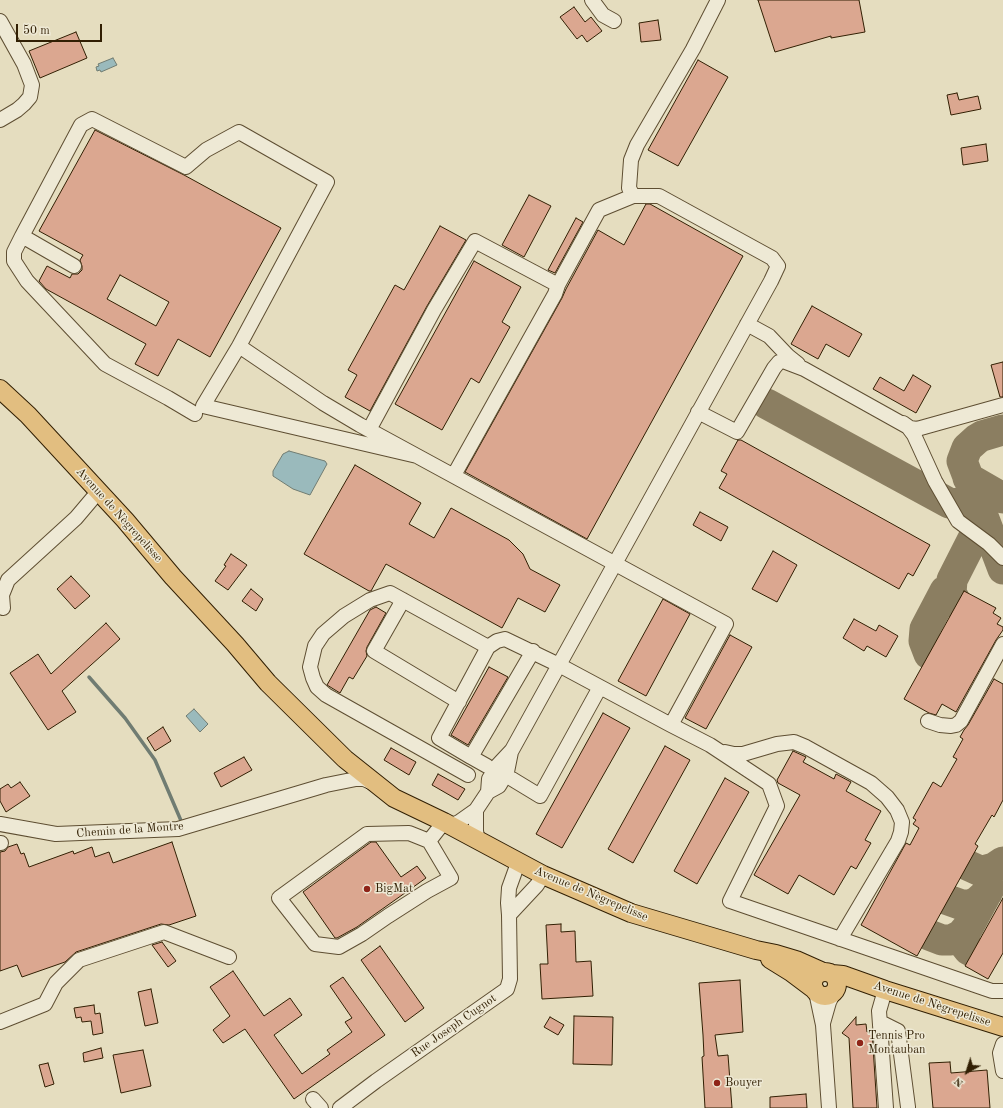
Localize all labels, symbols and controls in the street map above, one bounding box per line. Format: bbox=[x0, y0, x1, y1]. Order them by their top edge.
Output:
scale bar bbox=[18, 16, 104, 42]
text: 50 m bbox=[23, 25, 50, 37]
street label: Avenue de Nègrepelisse bbox=[73, 465, 165, 565]
street label: Chemin de la Montre bbox=[76, 819, 184, 841]
street label: Avenue de Nègrepelisse bbox=[532, 863, 650, 925]
place label: BigMat bbox=[375, 882, 413, 896]
marker: BigMat bbox=[362, 884, 372, 894]
street label: Avenue de Nègrepelisse bbox=[872, 978, 992, 1030]
street label: Rue Joseph Cugnot bbox=[409, 991, 499, 1061]
place label: Tennis Pro Montauban bbox=[868, 1029, 926, 1057]
marker: Tennis Pro Montauban bbox=[855, 1038, 865, 1048]
north arrow bbox=[947, 1052, 987, 1092]
text: N bbox=[952, 1075, 966, 1089]
place label: Bouyer bbox=[725, 1076, 762, 1090]
marker: Bouyer bbox=[712, 1078, 722, 1088]

